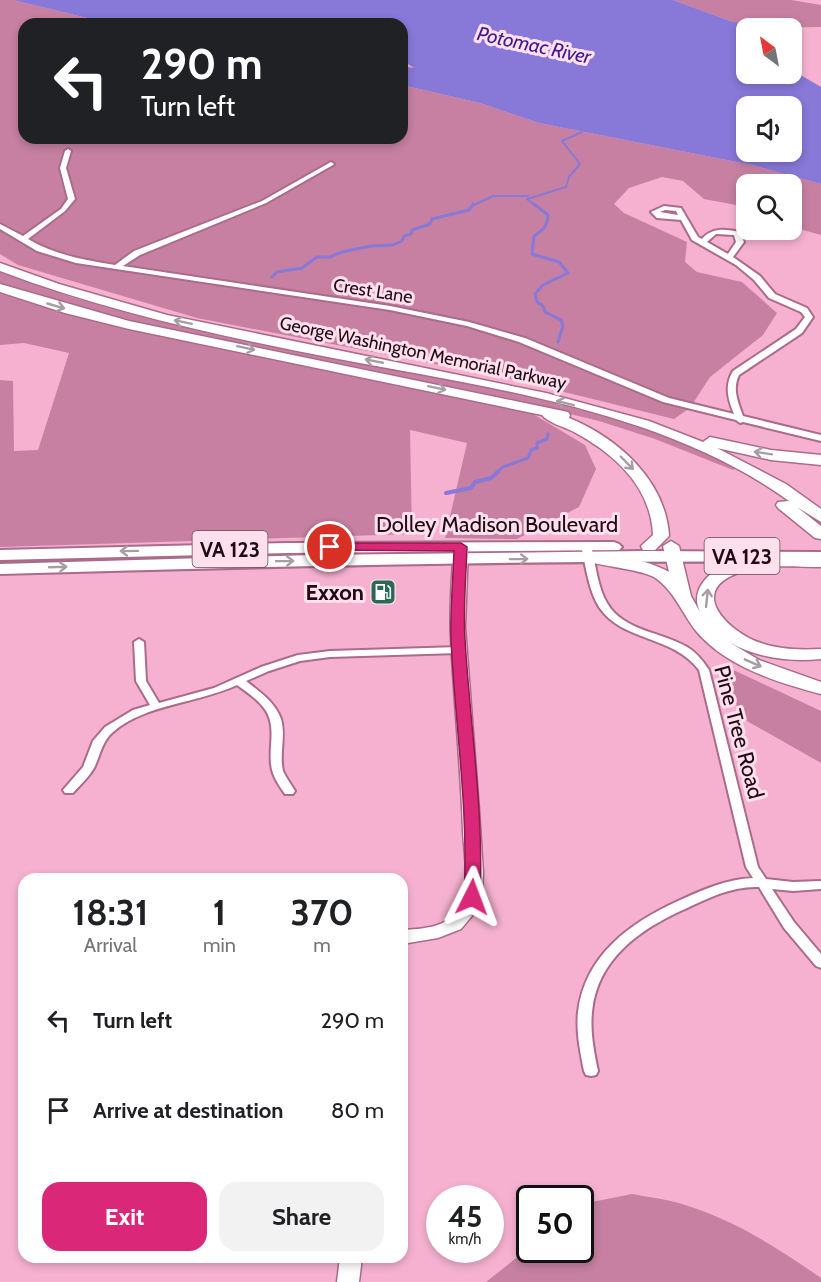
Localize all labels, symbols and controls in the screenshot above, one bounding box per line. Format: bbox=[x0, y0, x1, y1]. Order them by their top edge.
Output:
north arrow bbox=[736, 18, 802, 84]
map controls bbox=[736, 18, 802, 240]
water label: Potomac River bbox=[475, 21, 594, 69]
text: 290 m bbox=[141, 38, 262, 90]
icon: left bbox=[42, 42, 120, 120]
text: Turn left bbox=[141, 90, 235, 123]
button: sound bbox=[736, 96, 802, 162]
button: search bbox=[736, 174, 802, 240]
street label: Crest Lane bbox=[332, 274, 414, 308]
one-way arrow bbox=[46, 301, 65, 312]
street label: George Washington Memorial Parkway bbox=[278, 312, 568, 394]
one-way arrow bbox=[174, 316, 193, 328]
one-way arrow bbox=[236, 343, 255, 355]
one-way arrow bbox=[365, 355, 385, 366]
one-way arrow bbox=[427, 382, 446, 394]
one-way arrow bbox=[556, 396, 575, 408]
one-way arrow bbox=[754, 448, 773, 459]
one-way arrow bbox=[620, 456, 634, 471]
street label: Dolley Madison Boulevard bbox=[376, 511, 618, 538]
pin bbox=[304, 521, 355, 572]
icon: arrive bbox=[313, 530, 346, 563]
road number: VA 123 bbox=[192, 531, 268, 567]
road number: VA 123 bbox=[704, 538, 780, 574]
one-way arrow bbox=[120, 545, 140, 556]
one-way arrow bbox=[508, 553, 528, 565]
one-way arrow bbox=[274, 555, 294, 567]
one-way arrow bbox=[48, 562, 68, 573]
fuel station icon: Exxon bbox=[368, 577, 398, 607]
place label: Exxon bbox=[306, 579, 364, 606]
one-way arrow bbox=[702, 589, 713, 608]
one-way arrow bbox=[744, 658, 762, 669]
street label: Pine Tree Road bbox=[708, 662, 770, 802]
position arrow bbox=[440, 865, 504, 929]
text: 18:31 bbox=[73, 890, 148, 934]
text: 1 bbox=[213, 890, 226, 934]
text: 370 bbox=[291, 890, 353, 934]
text: Arrival bbox=[84, 933, 137, 957]
text: min bbox=[203, 933, 236, 957]
text: m bbox=[313, 933, 331, 957]
icon: left bbox=[42, 1004, 75, 1037]
text: Turn left bbox=[93, 1007, 172, 1034]
text: 290 m bbox=[320, 1007, 384, 1034]
icon: arrive bbox=[42, 1094, 75, 1127]
text: Arrive at destination bbox=[93, 1097, 283, 1124]
text: 80 m bbox=[331, 1097, 384, 1124]
button: Exit bbox=[42, 1182, 207, 1251]
button: Share bbox=[219, 1182, 384, 1251]
speed limit sign: 50 bbox=[516, 1185, 594, 1263]
text: 45 bbox=[448, 1198, 482, 1235]
text: km/h bbox=[449, 1230, 481, 1248]

